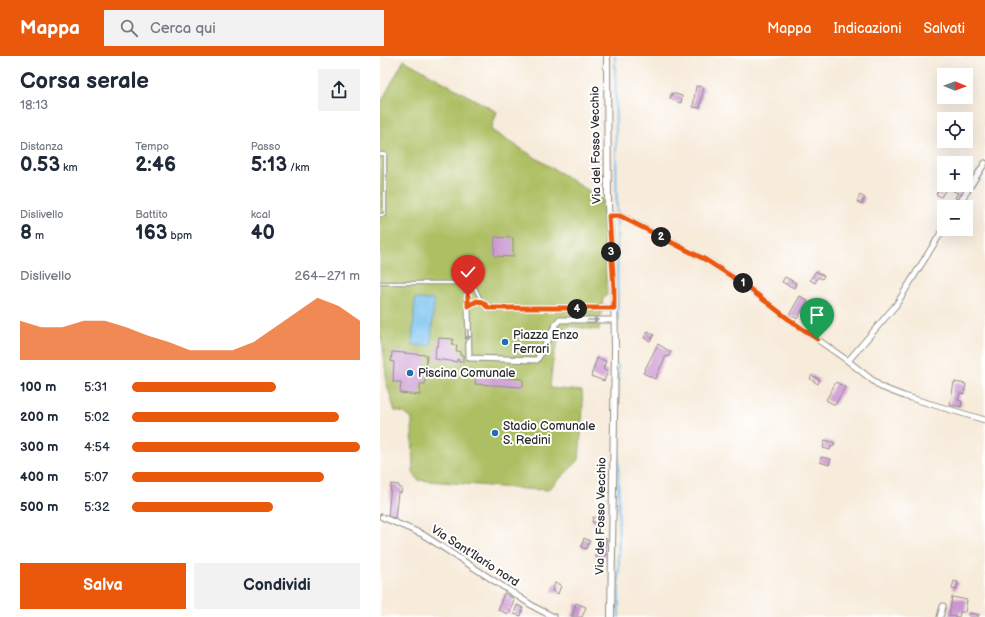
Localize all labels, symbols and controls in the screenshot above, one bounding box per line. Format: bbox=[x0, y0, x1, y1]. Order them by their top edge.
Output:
search box bbox=[104, 10, 384, 46]
text: Mappa bbox=[20, 17, 80, 40]
icon: search bbox=[118, 17, 140, 39]
text: Cerca qui bbox=[150, 19, 216, 38]
text: Mappa bbox=[767, 20, 811, 37]
text: Indicazioni bbox=[833, 20, 901, 37]
text: Salvati bbox=[923, 20, 965, 37]
text: Corsa serale bbox=[20, 68, 149, 95]
north arrow bbox=[937, 68, 973, 104]
map controls bbox=[937, 68, 973, 236]
button: share bbox=[318, 69, 360, 111]
street label: Via del Fosso Vecchio bbox=[587, 86, 605, 204]
text: 18:13 bbox=[20, 97, 48, 113]
button: locate bbox=[937, 112, 973, 148]
text: Distanza bbox=[20, 140, 63, 153]
text: Tempo bbox=[135, 140, 169, 153]
text: Passo bbox=[251, 140, 281, 153]
text: 0.53 bbox=[20, 153, 60, 177]
text: 2:46 bbox=[135, 153, 176, 177]
text: 5:13 bbox=[251, 153, 287, 177]
button: + bbox=[937, 156, 973, 192]
text: km bbox=[60, 161, 78, 174]
text: /km bbox=[287, 161, 310, 174]
button: − bbox=[937, 200, 973, 236]
text: Dislivello bbox=[20, 208, 63, 221]
text: Battito bbox=[135, 208, 168, 221]
text: kcal bbox=[251, 208, 270, 221]
text: 8 bbox=[20, 221, 32, 245]
text: 163 bbox=[135, 221, 168, 245]
text: 40 bbox=[251, 221, 275, 245]
pin: 2 bbox=[651, 227, 671, 247]
text: m bbox=[32, 229, 44, 242]
text: bpm bbox=[168, 229, 192, 242]
text: 2 bbox=[658, 230, 664, 243]
pin: 3 bbox=[601, 242, 621, 262]
text: 3 bbox=[608, 245, 614, 258]
pin bbox=[451, 255, 485, 296]
icon: check bbox=[457, 261, 479, 283]
text: Dislivello bbox=[20, 268, 71, 284]
text: 264–271 m bbox=[295, 268, 360, 284]
pin: 1 bbox=[733, 273, 753, 293]
text: 1 bbox=[741, 276, 745, 289]
pin bbox=[800, 298, 834, 339]
pin: 4 bbox=[567, 299, 587, 319]
text: 4 bbox=[574, 302, 580, 315]
icon: arrive bbox=[806, 304, 828, 326]
one-way arrow bbox=[587, 317, 600, 323]
place label: Piazza Enzo Ferrari bbox=[513, 328, 579, 357]
one-way arrow bbox=[465, 329, 472, 341]
marker: Piazza Enzo Ferrari bbox=[500, 337, 510, 347]
place label: Piscina Comunale bbox=[418, 366, 515, 381]
marker: Piscina Comunale bbox=[405, 368, 415, 378]
text: 100 m bbox=[20, 379, 56, 395]
text: 5:31 bbox=[84, 379, 107, 395]
text: 200 m bbox=[20, 409, 58, 425]
text: 5:02 bbox=[84, 409, 109, 425]
place label: Stadio Comunale S. Redini bbox=[503, 419, 595, 448]
marker: Stadio Comunale S. Redini bbox=[490, 428, 500, 438]
text: 300 m bbox=[20, 439, 58, 455]
text: 4:54 bbox=[84, 439, 110, 455]
street label: Via del Fosso Vecchio bbox=[592, 457, 610, 575]
text: 400 m bbox=[20, 469, 58, 485]
text: 5:07 bbox=[84, 469, 108, 485]
text: 500 m bbox=[20, 499, 58, 515]
text: 5:32 bbox=[84, 499, 110, 515]
street label: Via Sant'Ilario nord bbox=[428, 522, 522, 590]
button: Salva bbox=[20, 563, 186, 609]
button: Condividi bbox=[194, 563, 360, 609]

